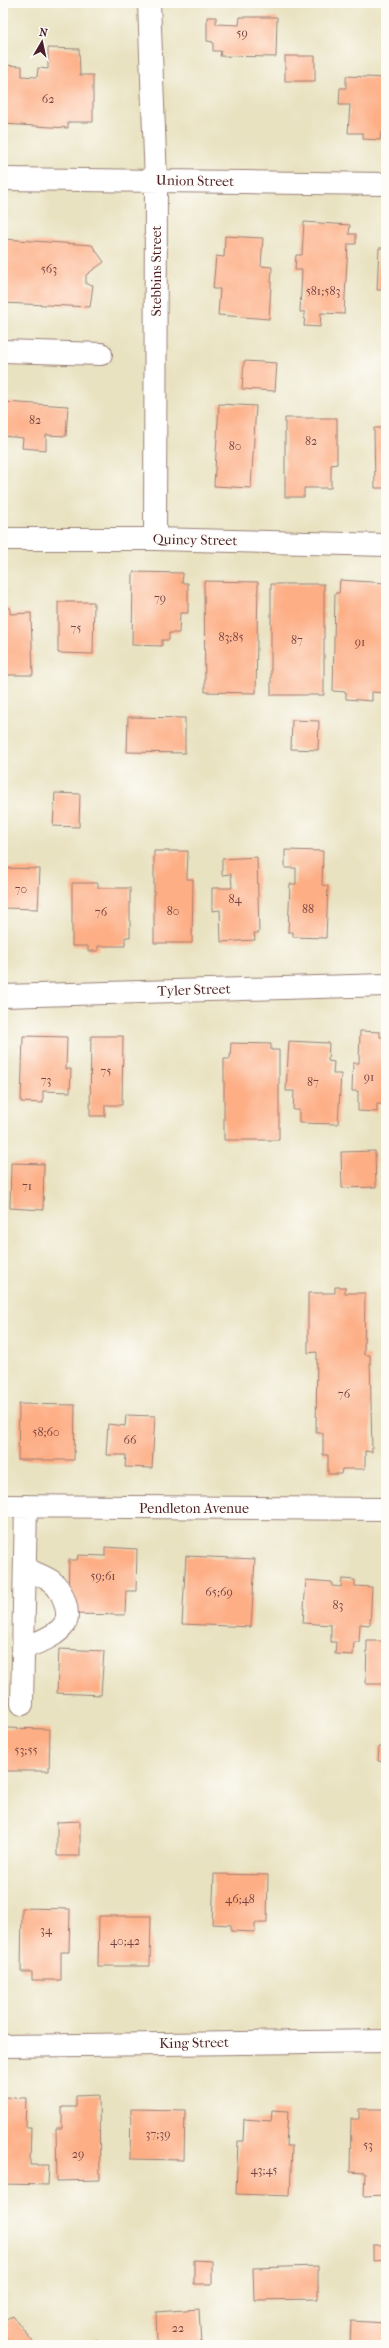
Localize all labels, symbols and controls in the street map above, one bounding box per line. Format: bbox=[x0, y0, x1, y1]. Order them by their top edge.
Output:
north arrow bbox=[22, 22, 62, 62]
text: N bbox=[38, 26, 49, 40]
house number: 59 bbox=[236, 26, 248, 40]
house number: 62 bbox=[42, 92, 54, 106]
street label: Union Street bbox=[156, 172, 234, 190]
street label: Stebbins Street bbox=[148, 225, 165, 317]
house number: 563 bbox=[41, 262, 57, 276]
house number: 581;583 bbox=[306, 284, 340, 298]
house number: 82 bbox=[29, 413, 41, 427]
house number: 82 bbox=[305, 434, 317, 448]
house number: 80 bbox=[229, 439, 241, 453]
street label: Quincy Street bbox=[153, 531, 237, 549]
house number: 79 bbox=[154, 591, 166, 605]
house number: 75 bbox=[71, 621, 81, 635]
house number: 83;85 bbox=[218, 630, 244, 644]
house number: 87 bbox=[291, 633, 303, 647]
house number: 91 bbox=[355, 635, 365, 649]
house number: 70 bbox=[15, 882, 27, 896]
house number: 84 bbox=[228, 892, 242, 906]
house number: 88 bbox=[302, 902, 314, 916]
house number: 80 bbox=[167, 904, 179, 918]
house number: 76 bbox=[95, 905, 108, 919]
street label: Tyler Street bbox=[157, 980, 231, 1000]
house number: 75 bbox=[101, 1064, 111, 1078]
house number: 91 bbox=[364, 1070, 374, 1084]
house number: 73 bbox=[41, 1073, 51, 1087]
house number: 87 bbox=[307, 1075, 319, 1089]
house number: 71 bbox=[22, 1179, 32, 1193]
house number: 76 bbox=[338, 1387, 351, 1401]
house number: 58;60 bbox=[32, 1425, 60, 1439]
house number: 66 bbox=[124, 1433, 137, 1447]
street label: Pendleton Avenue bbox=[139, 1500, 249, 1517]
house number: 59;61 bbox=[90, 1569, 116, 1583]
house number: 65;69 bbox=[205, 1585, 233, 1599]
house number: 83 bbox=[333, 1598, 344, 1612]
house number: 53;55 bbox=[14, 1743, 38, 1757]
house number: 46;48 bbox=[225, 1892, 255, 1906]
house number: 34 bbox=[40, 1923, 53, 1937]
house number: 40;42 bbox=[110, 1934, 140, 1948]
street label: King Street bbox=[159, 2034, 229, 2052]
house number: 37;39 bbox=[146, 2127, 170, 2141]
house number: 53 bbox=[363, 2138, 373, 2152]
house number: 29 bbox=[72, 2147, 84, 2161]
house number: 43;45 bbox=[250, 2163, 278, 2177]
house number: 22 bbox=[172, 2321, 184, 2335]

